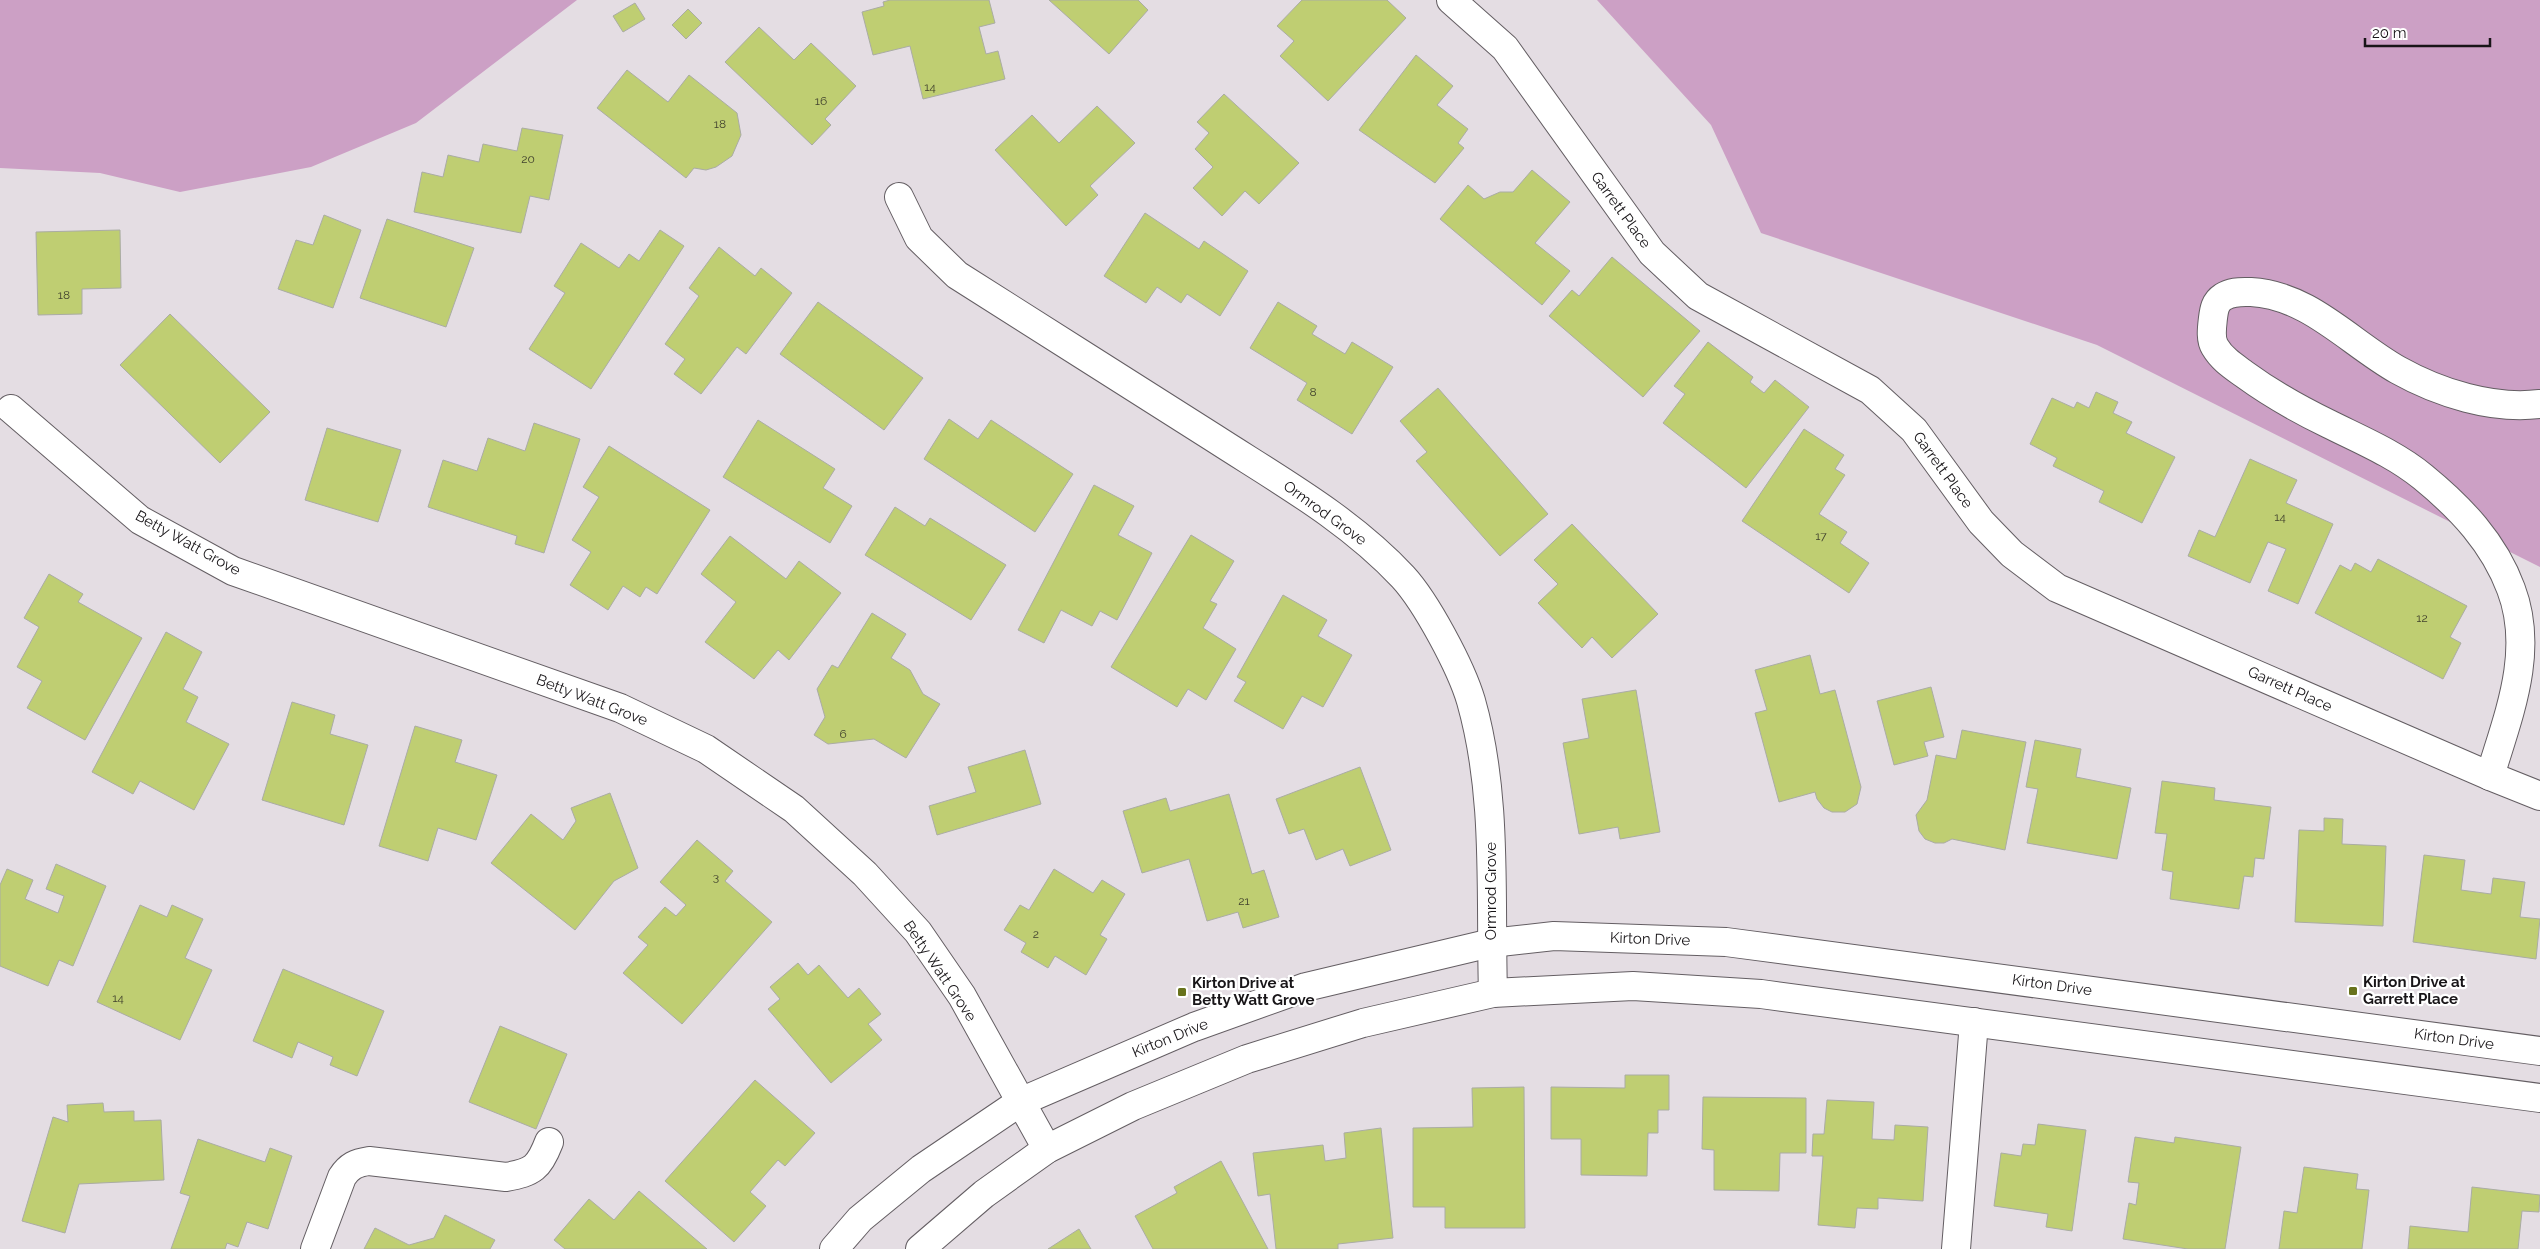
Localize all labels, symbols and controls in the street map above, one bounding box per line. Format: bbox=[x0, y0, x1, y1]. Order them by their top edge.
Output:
scale bar bbox=[2365, 15, 2490, 47]
text: 20 m bbox=[2372, 24, 2407, 42]
house number: 14 bbox=[924, 80, 936, 94]
house number: 16 bbox=[815, 94, 827, 108]
house number: 18 bbox=[714, 117, 726, 131]
house number: 20 bbox=[521, 152, 535, 166]
street label: Garrett Place bbox=[1587, 168, 1655, 252]
house number: 18 bbox=[58, 288, 70, 302]
house number: 8 bbox=[1309, 385, 1317, 399]
street label: Garrett Place bbox=[1909, 428, 1977, 512]
street label: Ormrod Grove bbox=[1280, 477, 1370, 549]
street label: Betty Watt Grove bbox=[132, 507, 244, 579]
house number: 14 bbox=[2274, 510, 2286, 524]
house number: 17 bbox=[1815, 529, 1827, 543]
house number: 12 bbox=[2416, 611, 2428, 625]
street label: Garrett Place bbox=[2245, 662, 2335, 716]
street label: Betty Watt Grove bbox=[534, 671, 650, 730]
house number: 6 bbox=[839, 727, 847, 741]
street label: Ormrod Grove bbox=[1482, 842, 1500, 940]
house number: 3 bbox=[713, 870, 719, 884]
house number: 21 bbox=[1238, 894, 1250, 908]
street label: Betty Watt Grove bbox=[900, 917, 980, 1025]
house number: 2 bbox=[1033, 927, 1039, 941]
street label: Kirton Drive bbox=[1610, 929, 1691, 949]
street label: Kirton Drive bbox=[2011, 970, 2093, 1000]
place label: Kirton Drive at Garrett Place bbox=[2363, 973, 2466, 1008]
place label: Kirton Drive at Betty Watt Grove bbox=[1192, 974, 1314, 1009]
marker: Kirton Drive at Garrett Place bbox=[2347, 985, 2359, 997]
marker: Kirton Drive at Betty Watt Grove bbox=[1176, 986, 1188, 998]
house number: 14 bbox=[112, 991, 124, 1005]
street label: Kirton Drive bbox=[1129, 1015, 1211, 1061]
street label: Kirton Drive bbox=[2413, 1024, 2495, 1054]

